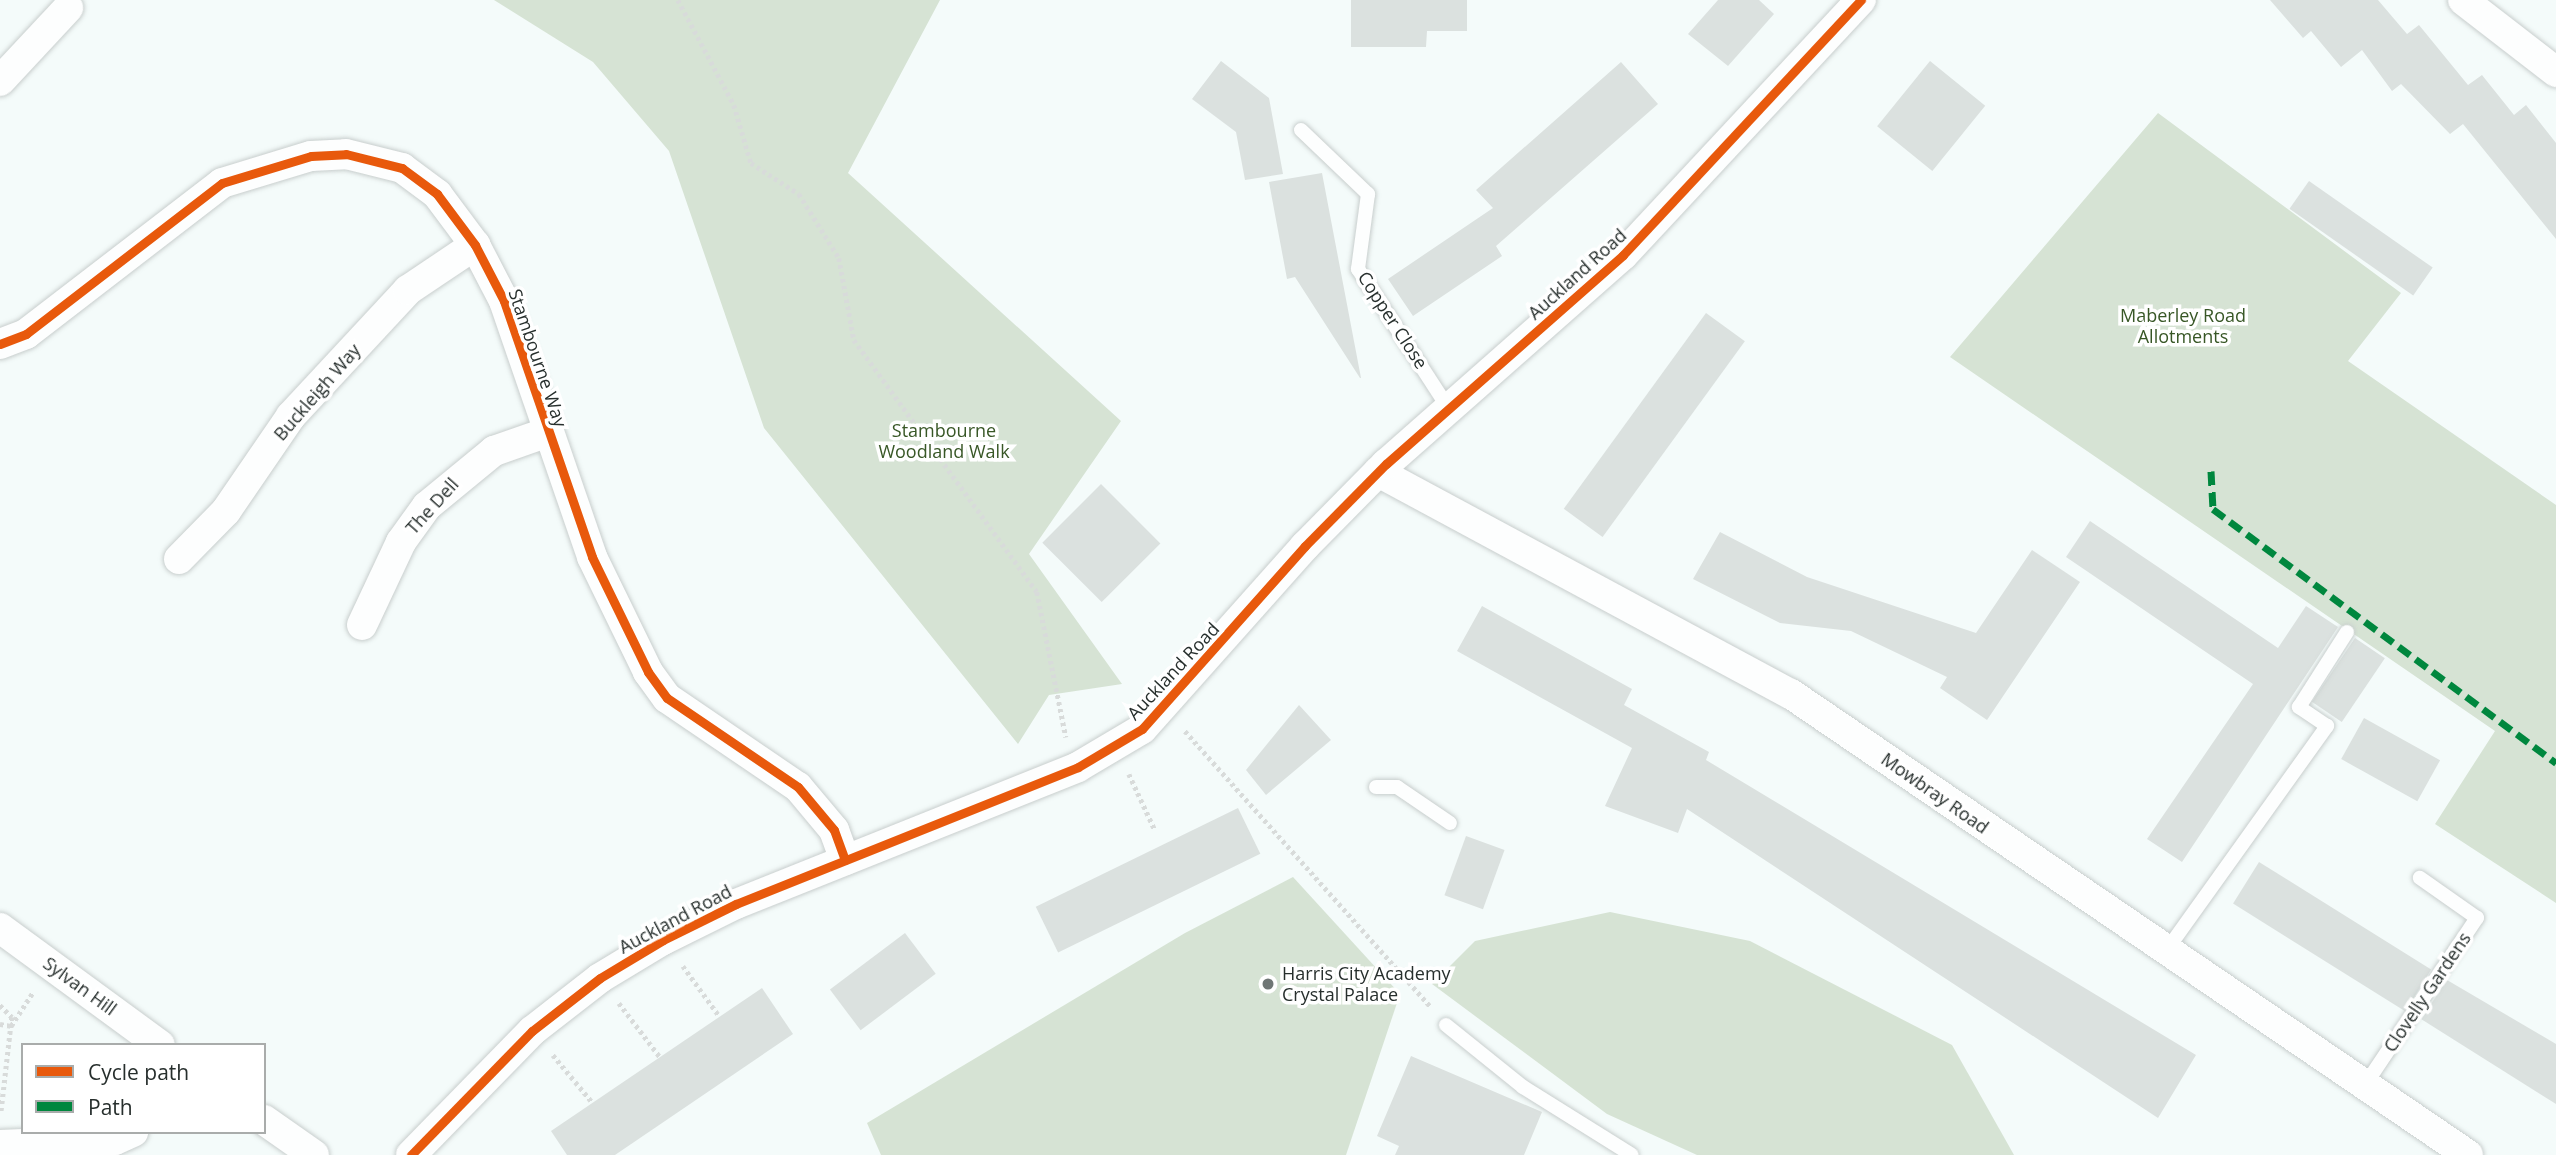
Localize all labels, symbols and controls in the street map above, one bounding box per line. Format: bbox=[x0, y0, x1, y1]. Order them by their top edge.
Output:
street label: Auckland Road bbox=[1523, 224, 1631, 324]
street label: Copper Close bbox=[1354, 267, 1432, 373]
street label: Stambourne Way bbox=[504, 286, 572, 430]
park label: Maberley Road Allotments bbox=[2120, 305, 2246, 348]
street label: Buckleigh Way bbox=[269, 339, 365, 445]
park label: Stambourne Woodland Walk bbox=[878, 420, 1010, 462]
street label: The Dell bbox=[401, 474, 463, 538]
street label: Auckland Road bbox=[1123, 618, 1223, 724]
street label: Mowbray Road bbox=[1877, 748, 1993, 838]
street label: Auckland Road bbox=[615, 880, 735, 958]
street label: Clovelly Gardens bbox=[2379, 928, 2475, 1056]
street label: Sylvan Hill bbox=[39, 952, 121, 1020]
place label: Harris City Academy Crystal Palace bbox=[1282, 963, 1451, 1006]
marker: Harris City Academy Crystal Palace bbox=[1260, 976, 1276, 992]
legend bbox=[21, 1043, 266, 1134]
text: Cycle path bbox=[88, 1058, 189, 1086]
text: Path bbox=[88, 1093, 133, 1121]

